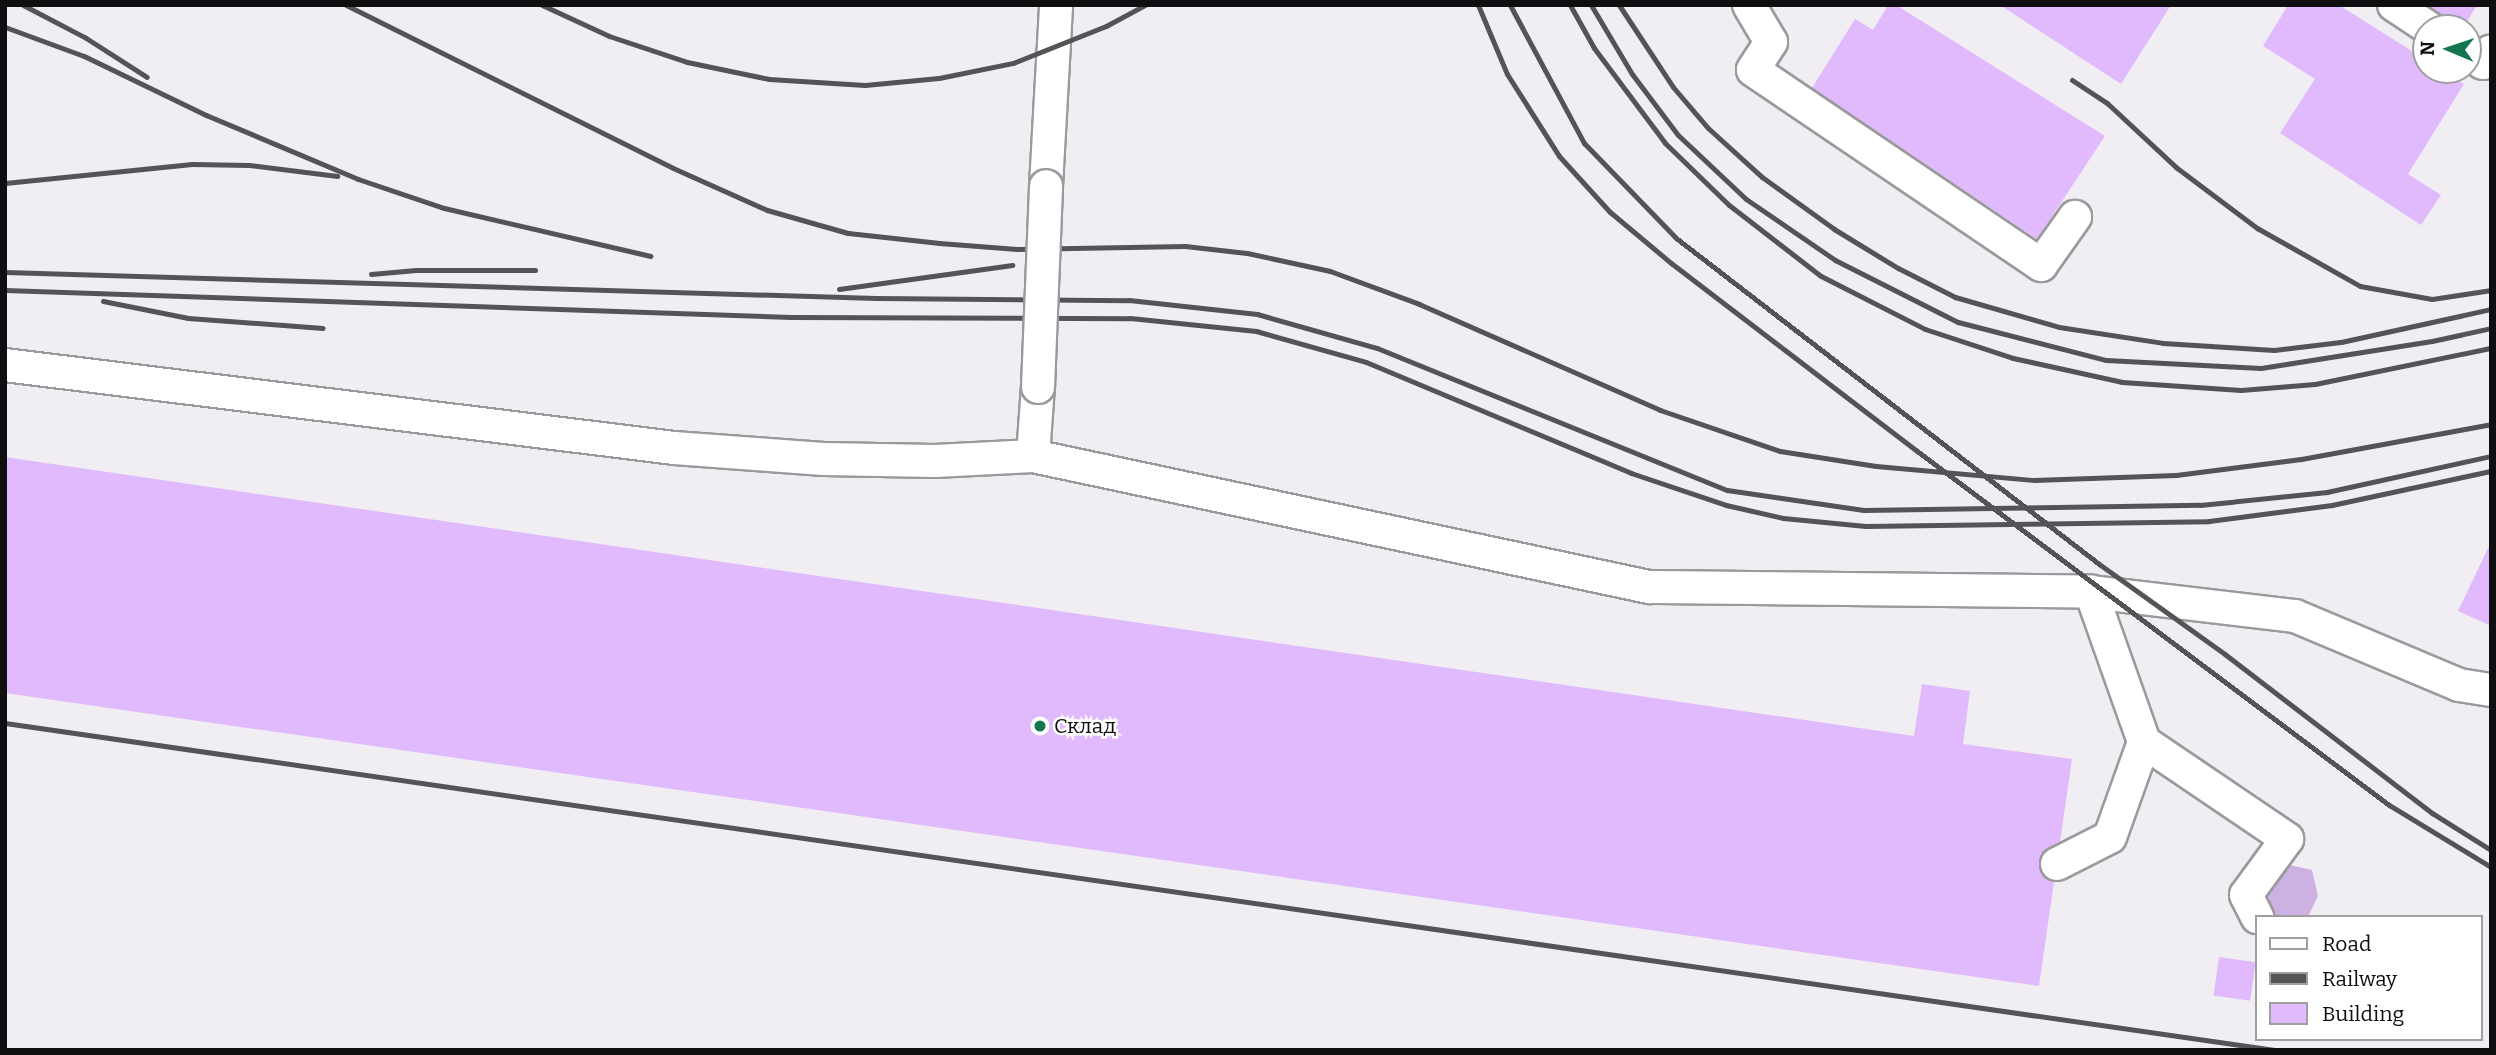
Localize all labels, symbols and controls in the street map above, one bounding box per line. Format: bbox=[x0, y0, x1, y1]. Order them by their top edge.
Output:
north arrow bbox=[2412, 14, 2482, 84]
text: N bbox=[2416, 41, 2439, 56]
place label: Склад bbox=[1054, 713, 1116, 739]
marker: Склад bbox=[1032, 718, 1048, 734]
legend bbox=[2254, 915, 2482, 1041]
text: Road bbox=[2322, 931, 2371, 957]
text: Railway bbox=[2322, 966, 2397, 992]
text: Building bbox=[2322, 1001, 2404, 1027]

